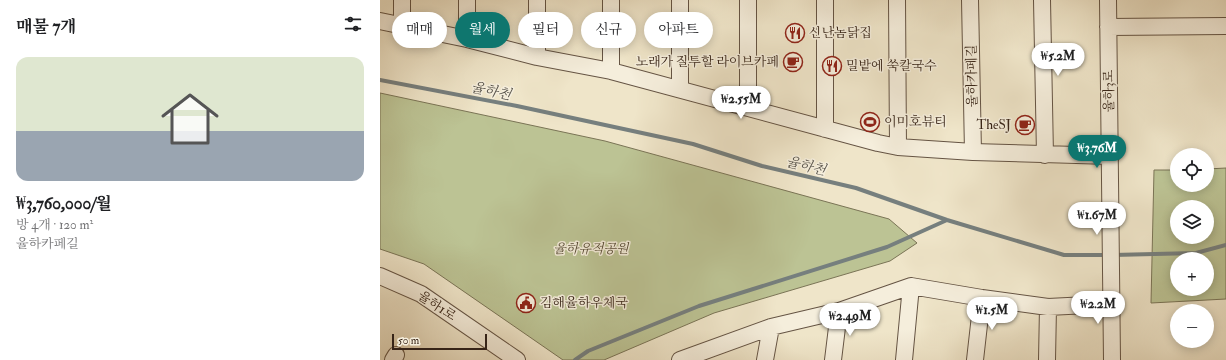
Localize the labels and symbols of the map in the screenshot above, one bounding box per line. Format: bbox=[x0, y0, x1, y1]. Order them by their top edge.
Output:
restaurant icon: 신난놈닭집 bbox=[784, 22, 806, 44]
place label: 신난놈닭집 bbox=[809, 25, 872, 41]
pin: ₩5.2M bbox=[1030, 43, 1086, 77]
street label: 율하카페길 bbox=[963, 44, 981, 108]
cafe icon: 노래가 질투할 라이브카페 bbox=[782, 51, 804, 73]
place label: 노래가 질투할 라이브카페 bbox=[635, 54, 779, 70]
restaurant icon: 밀밭에 쑥칼국수 bbox=[821, 55, 843, 77]
place label: 밀밭에 쑥칼국수 bbox=[846, 58, 937, 74]
street label: 율하3로 bbox=[1101, 69, 1117, 112]
water label: 율하천 bbox=[469, 78, 514, 104]
pin: ₩2.55M bbox=[708, 86, 774, 120]
sports icon: 이미호뷰티 bbox=[859, 111, 881, 133]
place label: 이미호뷰티 bbox=[884, 114, 947, 130]
cafe icon: TheSJ bbox=[1014, 114, 1036, 136]
place label: TheSJ bbox=[977, 117, 1011, 133]
pin: ₩3.76M bbox=[1064, 135, 1130, 169]
water label: 율하천 bbox=[784, 153, 829, 179]
pin: ₩1.67M bbox=[1064, 202, 1130, 236]
park label: 율하유적공원 bbox=[553, 241, 630, 257]
street label: 율하1로 bbox=[415, 288, 459, 324]
pin: ₩2.2M bbox=[1070, 291, 1126, 325]
public building icon: 김해율하우체국 bbox=[515, 292, 537, 314]
place label: 김해율하우체국 bbox=[540, 295, 628, 311]
pin: ₩1.5M bbox=[964, 297, 1020, 331]
pin: ₩2.49M bbox=[817, 303, 883, 337]
scale bar bbox=[392, 332, 487, 351]

